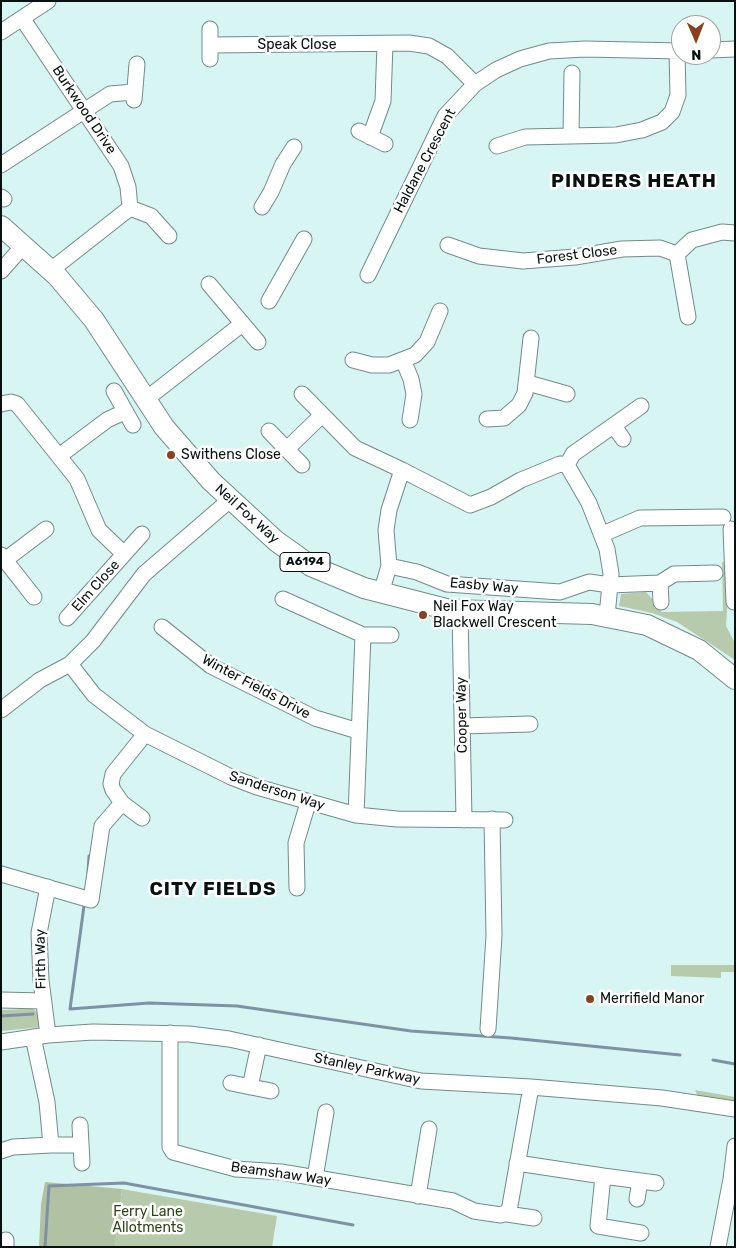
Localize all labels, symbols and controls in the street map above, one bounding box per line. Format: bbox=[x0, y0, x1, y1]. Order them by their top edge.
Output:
north arrow bbox=[671, 15, 721, 65]
street label: Speak Close bbox=[257, 37, 337, 53]
text: N bbox=[691, 46, 701, 63]
street label: Burkwood Drive bbox=[48, 63, 120, 157]
street label: Haldane Crescent bbox=[390, 106, 460, 216]
district label: PINDERS HEATH bbox=[549, 171, 719, 193]
street label: Forest Close bbox=[536, 242, 618, 268]
place label: Swithens Close bbox=[181, 447, 281, 463]
marker: Swithens Close bbox=[165, 449, 177, 461]
street label: Neil Fox Way bbox=[211, 481, 283, 547]
road number: A6194 bbox=[280, 552, 330, 572]
street label: Elm Close bbox=[69, 557, 123, 615]
street label: Easby Way bbox=[449, 575, 519, 597]
place label: Neil Fox Way Blackwell Crescent bbox=[433, 599, 556, 632]
marker: Neil Fox Way Blackwell Crescent bbox=[417, 609, 429, 621]
street label: Winter Fields Drive bbox=[199, 651, 313, 723]
street label: Cooper Way bbox=[453, 677, 471, 753]
street label: Sanderson Way bbox=[227, 768, 327, 814]
district label: CITY FIELDS bbox=[148, 879, 278, 901]
street label: Firth Way bbox=[32, 929, 50, 989]
place label: Merrifield Manor bbox=[600, 991, 704, 1007]
marker: Merrifield Manor bbox=[584, 993, 596, 1005]
street label: Stanley Parkway bbox=[312, 1050, 422, 1088]
street label: Beamshaw Way bbox=[230, 1159, 332, 1189]
park label: Ferry Lane Allotments bbox=[113, 1204, 183, 1236]

